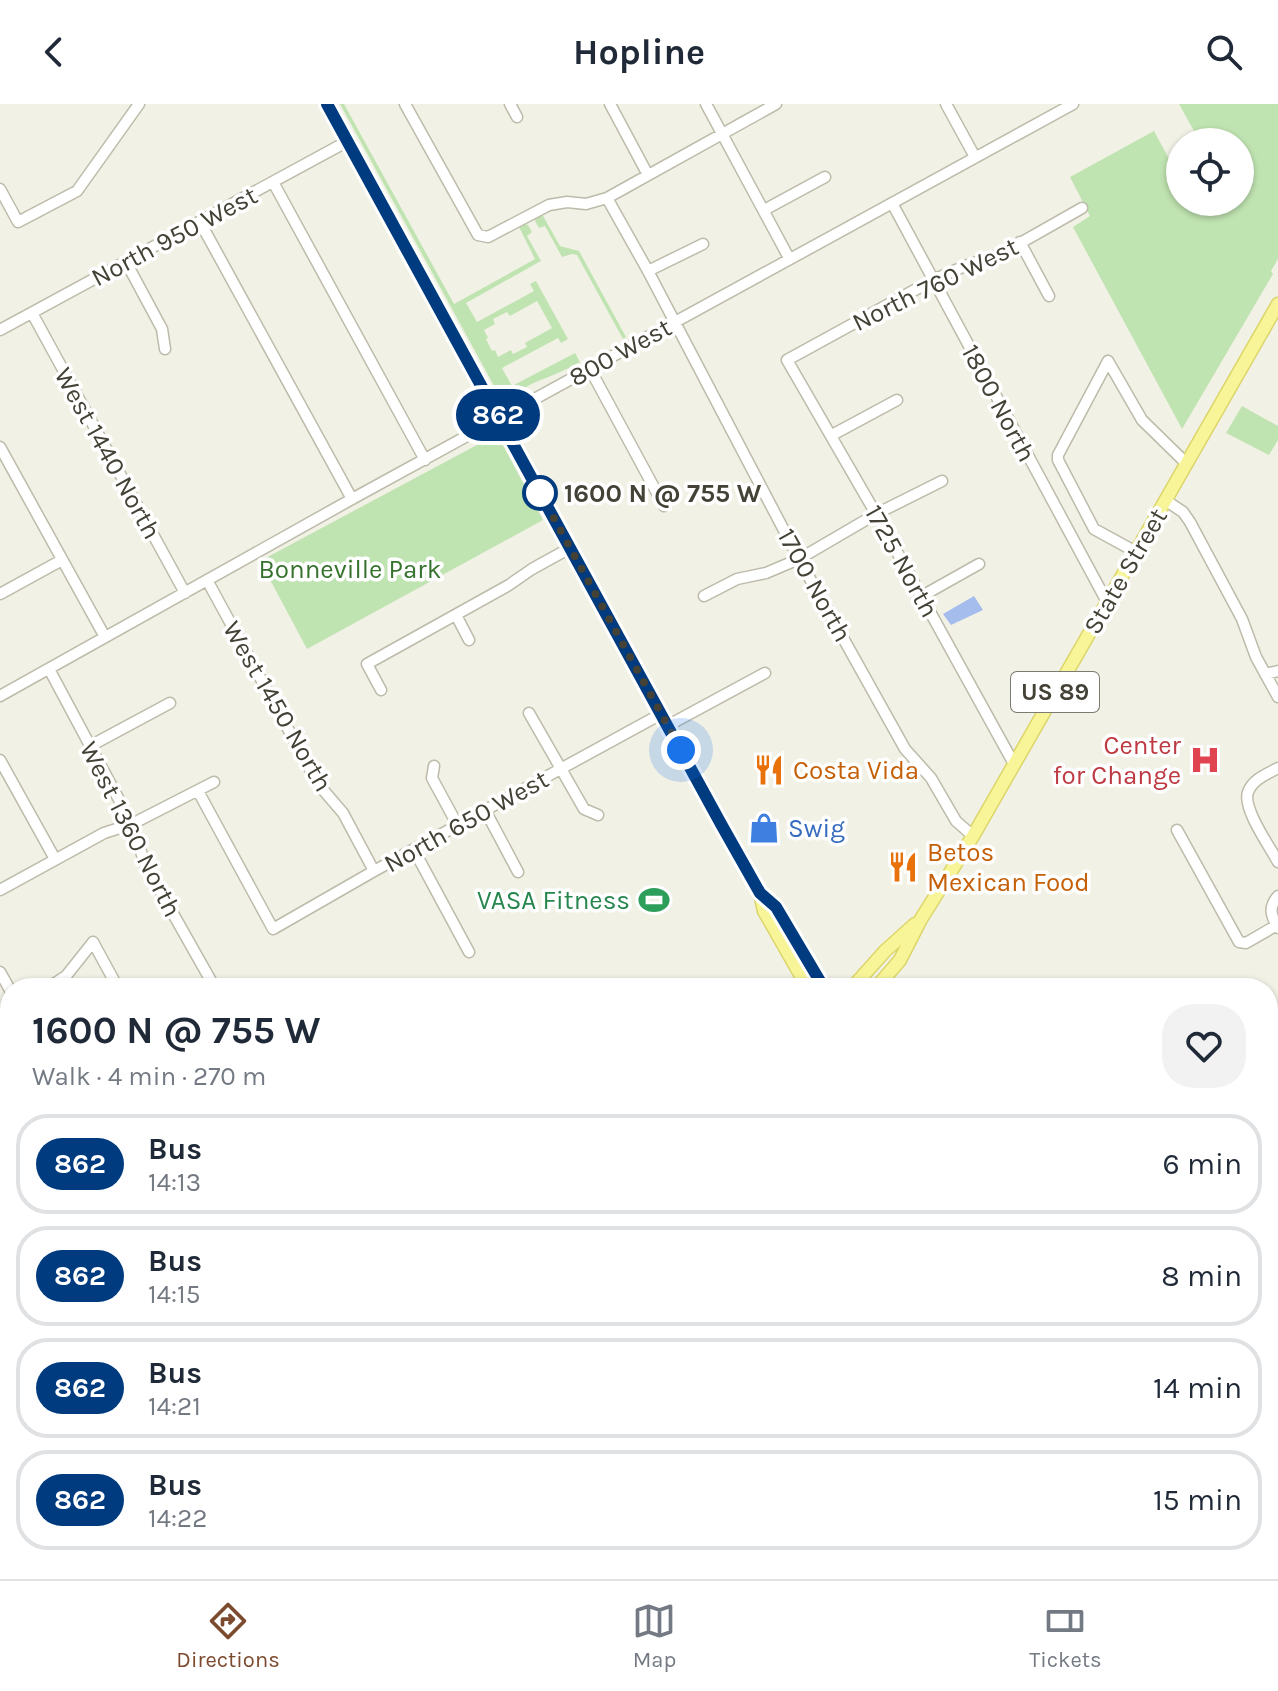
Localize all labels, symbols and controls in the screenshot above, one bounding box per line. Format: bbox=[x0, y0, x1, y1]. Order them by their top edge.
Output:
icon: back bbox=[32, 30, 76, 74]
icon: search bbox=[1202, 30, 1246, 74]
text: Hopline bbox=[573, 31, 705, 73]
map controls bbox=[1166, 128, 1254, 216]
button: locate bbox=[1166, 128, 1254, 216]
street label: North 950 West bbox=[86, 180, 263, 293]
street label: North 760 West bbox=[847, 231, 1024, 338]
street label: 800 West bbox=[564, 312, 677, 393]
street label: 1800 North bbox=[955, 339, 1042, 467]
street label: West 1440 North bbox=[48, 362, 168, 544]
line badge: 862 bbox=[452, 389, 544, 441]
text: 862 bbox=[472, 398, 524, 431]
marker: 1600 N @ 755 W bbox=[523, 476, 557, 510]
place label: 1600 N @ 755 W bbox=[564, 478, 762, 509]
street label: 1725 North bbox=[858, 500, 945, 623]
street label: State Street bbox=[1077, 502, 1174, 640]
street label: 1700 North bbox=[771, 523, 858, 647]
park label: Bonneville Park bbox=[259, 554, 441, 585]
street label: West 1450 North bbox=[216, 616, 339, 797]
road number: US 89 bbox=[1011, 672, 1099, 712]
your location bbox=[661, 730, 701, 770]
place label: Center for Change bbox=[1053, 730, 1182, 791]
street label: West 1360 North bbox=[73, 736, 188, 922]
hospital icon: Center for Change bbox=[1188, 743, 1222, 777]
restaurant icon: Costa Vida bbox=[752, 753, 786, 787]
place label: Costa Vida bbox=[793, 755, 919, 786]
street label: North 650 West bbox=[379, 763, 554, 879]
shop icon: Swig bbox=[747, 811, 781, 845]
place label: Swig bbox=[788, 813, 845, 844]
place label: Betos Mexican Food bbox=[927, 837, 1090, 898]
restaurant icon: Betos Mexican Food bbox=[886, 850, 920, 884]
sports icon: VASA Fitness bbox=[637, 883, 671, 917]
place label: VASA Fitness bbox=[477, 885, 630, 916]
button: heart bbox=[1162, 1004, 1246, 1088]
text: 1600 N @ 755 W bbox=[32, 1008, 321, 1053]
text: Walk · 4 min · 270 m bbox=[32, 1061, 266, 1092]
text: Bus bbox=[148, 1131, 202, 1167]
text: 6 min bbox=[1163, 1146, 1242, 1182]
text: 862 bbox=[54, 1147, 106, 1180]
text: 14:13 bbox=[148, 1167, 201, 1198]
text: Bus bbox=[148, 1243, 202, 1279]
text: 8 min bbox=[1161, 1258, 1242, 1294]
text: 862 bbox=[54, 1259, 106, 1292]
text: 14:15 bbox=[148, 1279, 200, 1310]
text: Bus bbox=[148, 1355, 202, 1391]
text: 14 min bbox=[1153, 1370, 1242, 1406]
text: 862 bbox=[54, 1371, 106, 1404]
text: 14:21 bbox=[148, 1391, 201, 1422]
text: Bus bbox=[148, 1467, 202, 1503]
text: 15 min bbox=[1153, 1482, 1242, 1518]
text: 862 bbox=[54, 1483, 106, 1516]
text: 14:22 bbox=[148, 1503, 207, 1534]
tab: Directions bbox=[176, 1599, 280, 1673]
tab: Map bbox=[632, 1599, 676, 1673]
tab: Tickets bbox=[1029, 1599, 1102, 1673]

